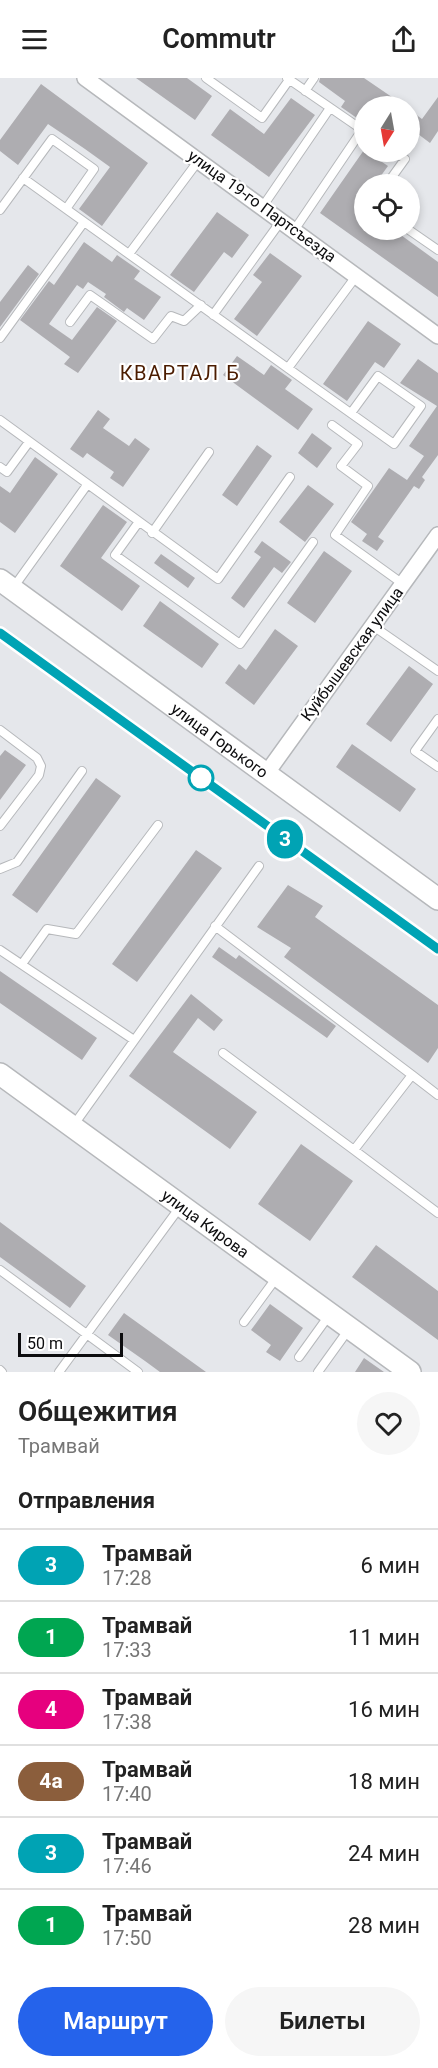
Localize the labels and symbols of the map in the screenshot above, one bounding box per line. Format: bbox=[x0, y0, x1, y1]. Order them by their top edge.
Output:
north arrow bbox=[354, 96, 420, 162]
street label: улица 19-го Партсъезда bbox=[184, 146, 340, 266]
district label: КВАРТАЛ Б bbox=[120, 361, 240, 385]
street label: Куйбышевская улица bbox=[297, 583, 407, 725]
street label: улица Горького bbox=[168, 698, 272, 782]
unlabelled marker bbox=[188, 765, 214, 791]
line badge: 3 bbox=[266, 820, 304, 858]
street label: улица Кирова bbox=[158, 1185, 253, 1261]
scale bar bbox=[18, 1330, 123, 1358]

